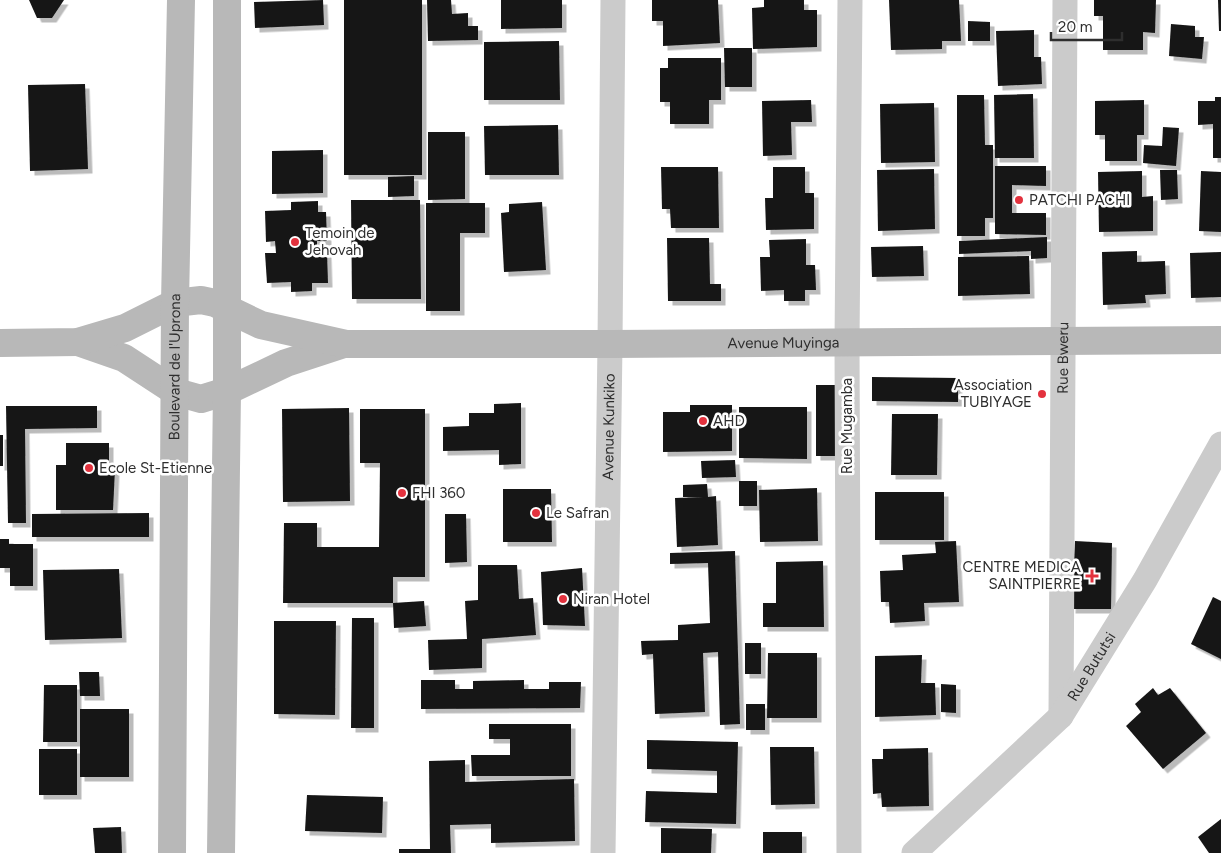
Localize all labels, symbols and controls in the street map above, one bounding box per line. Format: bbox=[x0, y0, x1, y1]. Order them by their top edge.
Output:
scale bar bbox=[1051, 10, 1122, 42]
text: 20 m bbox=[1058, 18, 1092, 36]
place label: PATCHI PACHI bbox=[1029, 191, 1130, 209]
marker: PATCHI PACHI bbox=[1013, 194, 1025, 206]
place label: Temoin de Jehovah bbox=[305, 224, 375, 259]
marker: Temoin de Jehovah bbox=[289, 236, 301, 248]
street label: Boulevard de l'Uprona bbox=[165, 293, 184, 440]
street label: Rue Bweru bbox=[1054, 322, 1072, 394]
street label: Avenue Muyinga bbox=[728, 333, 839, 352]
street label: Avenue Kunkiko bbox=[599, 373, 619, 481]
place label: Association TUBIYAGE bbox=[954, 376, 1032, 411]
street label: Rue Mugamba bbox=[838, 378, 856, 474]
marker: Association TUBIYAGE bbox=[1036, 388, 1048, 400]
place label: AHD bbox=[713, 412, 745, 430]
marker: AHD bbox=[697, 415, 709, 427]
place label: Ecole St-Etienne bbox=[99, 459, 212, 477]
marker: Ecole St-Etienne bbox=[83, 462, 95, 474]
place label: FHI 360 bbox=[412, 484, 465, 502]
marker: FHI 360 bbox=[396, 487, 408, 499]
place label: Le Safran bbox=[546, 504, 609, 522]
marker: Le Safran bbox=[530, 507, 542, 519]
place label: CENTRE MEDICA SAINTPIERRE bbox=[963, 558, 1081, 593]
marker: CENTRE MEDICA SAINTPIERRE bbox=[1085, 569, 1099, 583]
place label: Niran Hotel bbox=[573, 590, 650, 608]
marker: Niran Hotel bbox=[557, 593, 569, 605]
street label: Rue Bututsi bbox=[1064, 629, 1120, 704]

